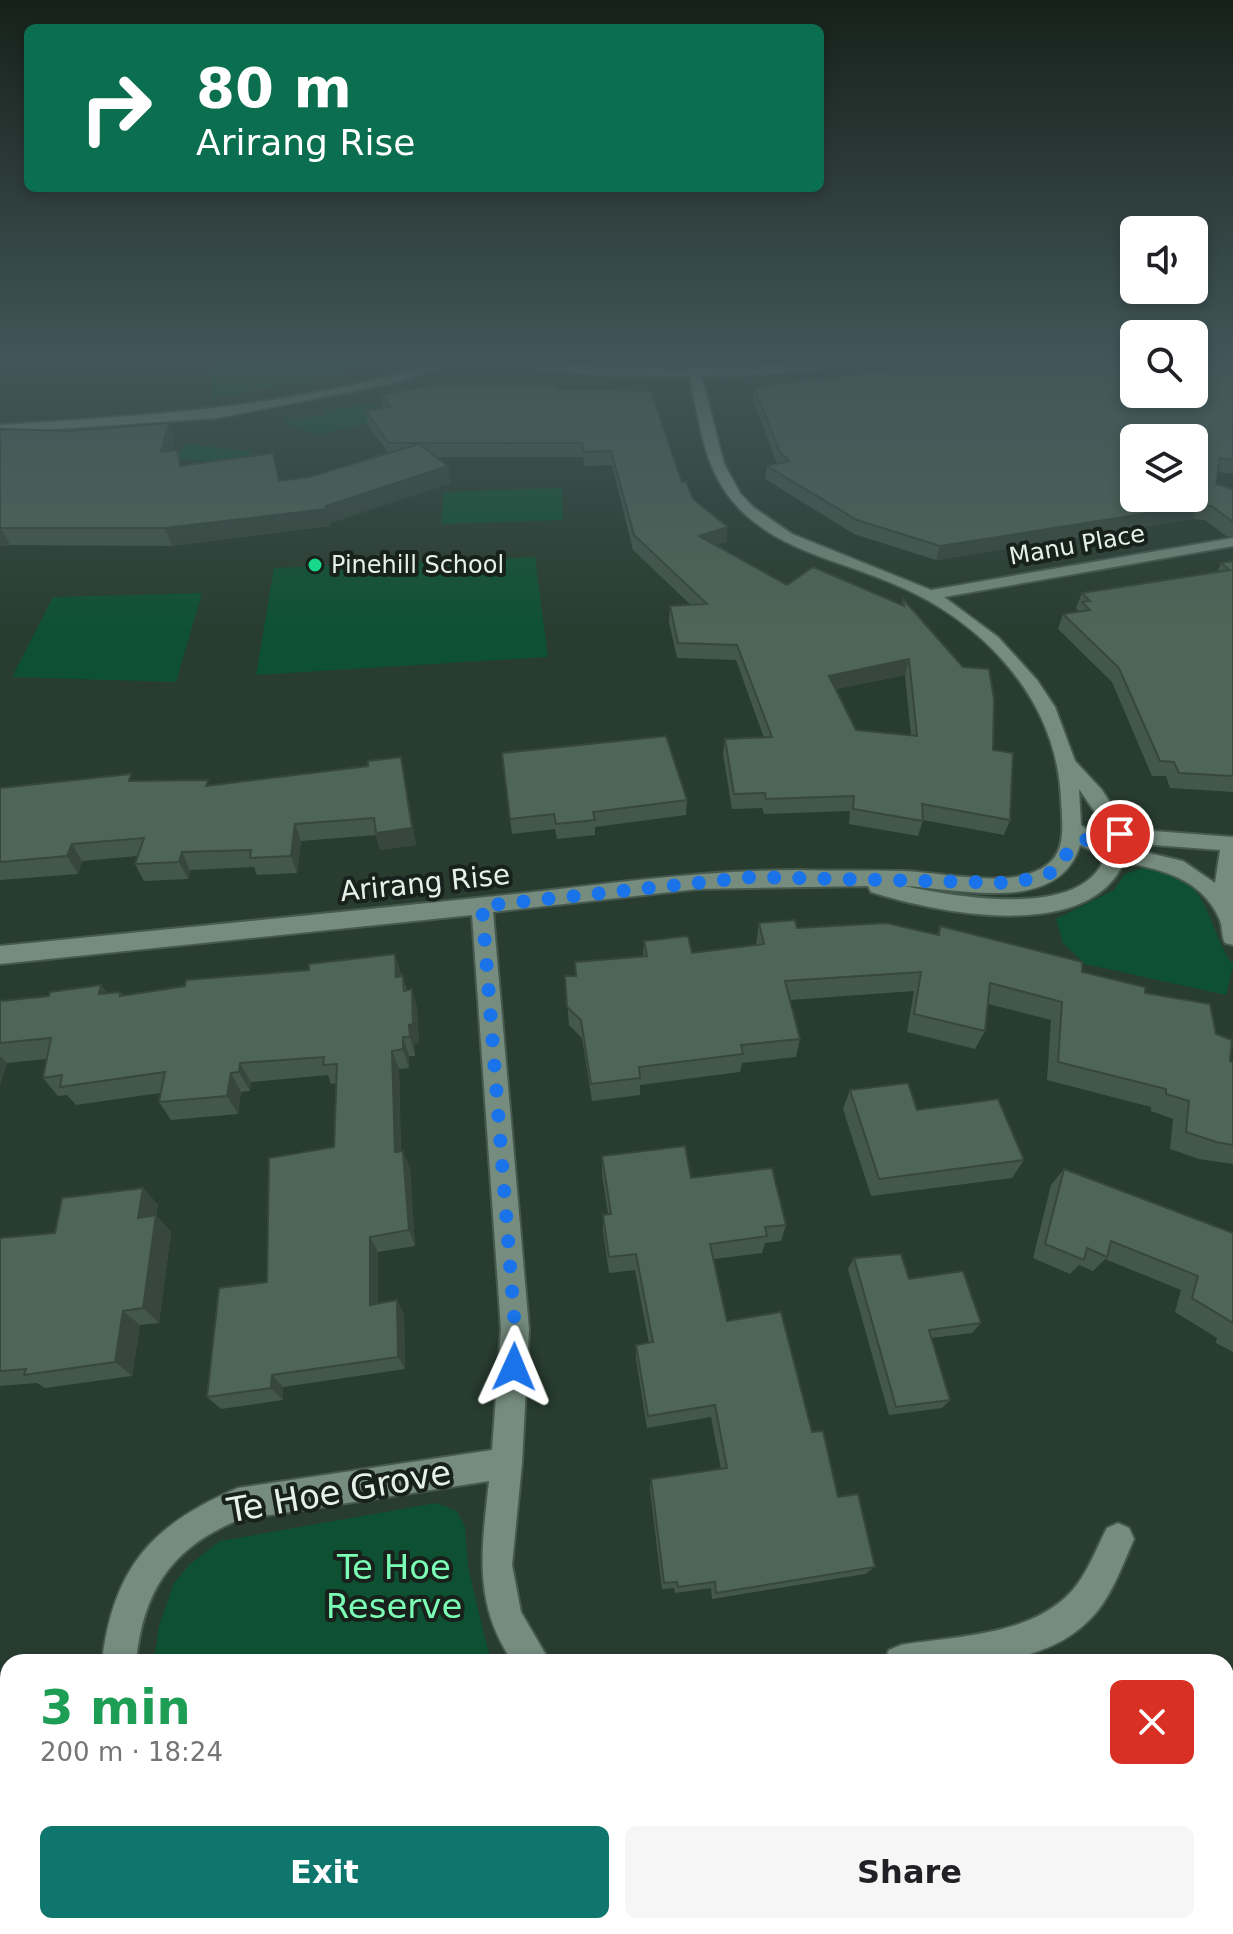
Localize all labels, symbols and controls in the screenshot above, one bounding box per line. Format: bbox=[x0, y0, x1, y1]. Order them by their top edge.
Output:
text: 80 m bbox=[196, 55, 352, 120]
icon: right bbox=[64, 56, 168, 160]
text: Arirang Rise bbox=[196, 122, 415, 163]
map controls bbox=[1120, 216, 1208, 512]
button: sound bbox=[1120, 216, 1208, 304]
button: search bbox=[1120, 320, 1208, 408]
button: layers bbox=[1120, 424, 1208, 512]
street label: Manu Place bbox=[1007, 519, 1147, 571]
place label: Pinehill School bbox=[331, 551, 504, 579]
marker: Pinehill School bbox=[306, 556, 324, 574]
pin bbox=[1086, 800, 1154, 868]
icon: arrive bbox=[1098, 812, 1142, 856]
street label: Arirang Rise bbox=[338, 858, 512, 908]
position arrow bbox=[472, 1325, 556, 1409]
street label: Te Hoe Grove bbox=[223, 1452, 454, 1531]
park label: Te Hoe Reserve bbox=[326, 1547, 462, 1626]
text: 3 min bbox=[40, 1679, 191, 1735]
button: close bbox=[1110, 1680, 1194, 1764]
text: 200 m · 18:24 bbox=[40, 1737, 223, 1767]
button: Exit bbox=[40, 1826, 609, 1918]
button: Share bbox=[625, 1826, 1194, 1918]

